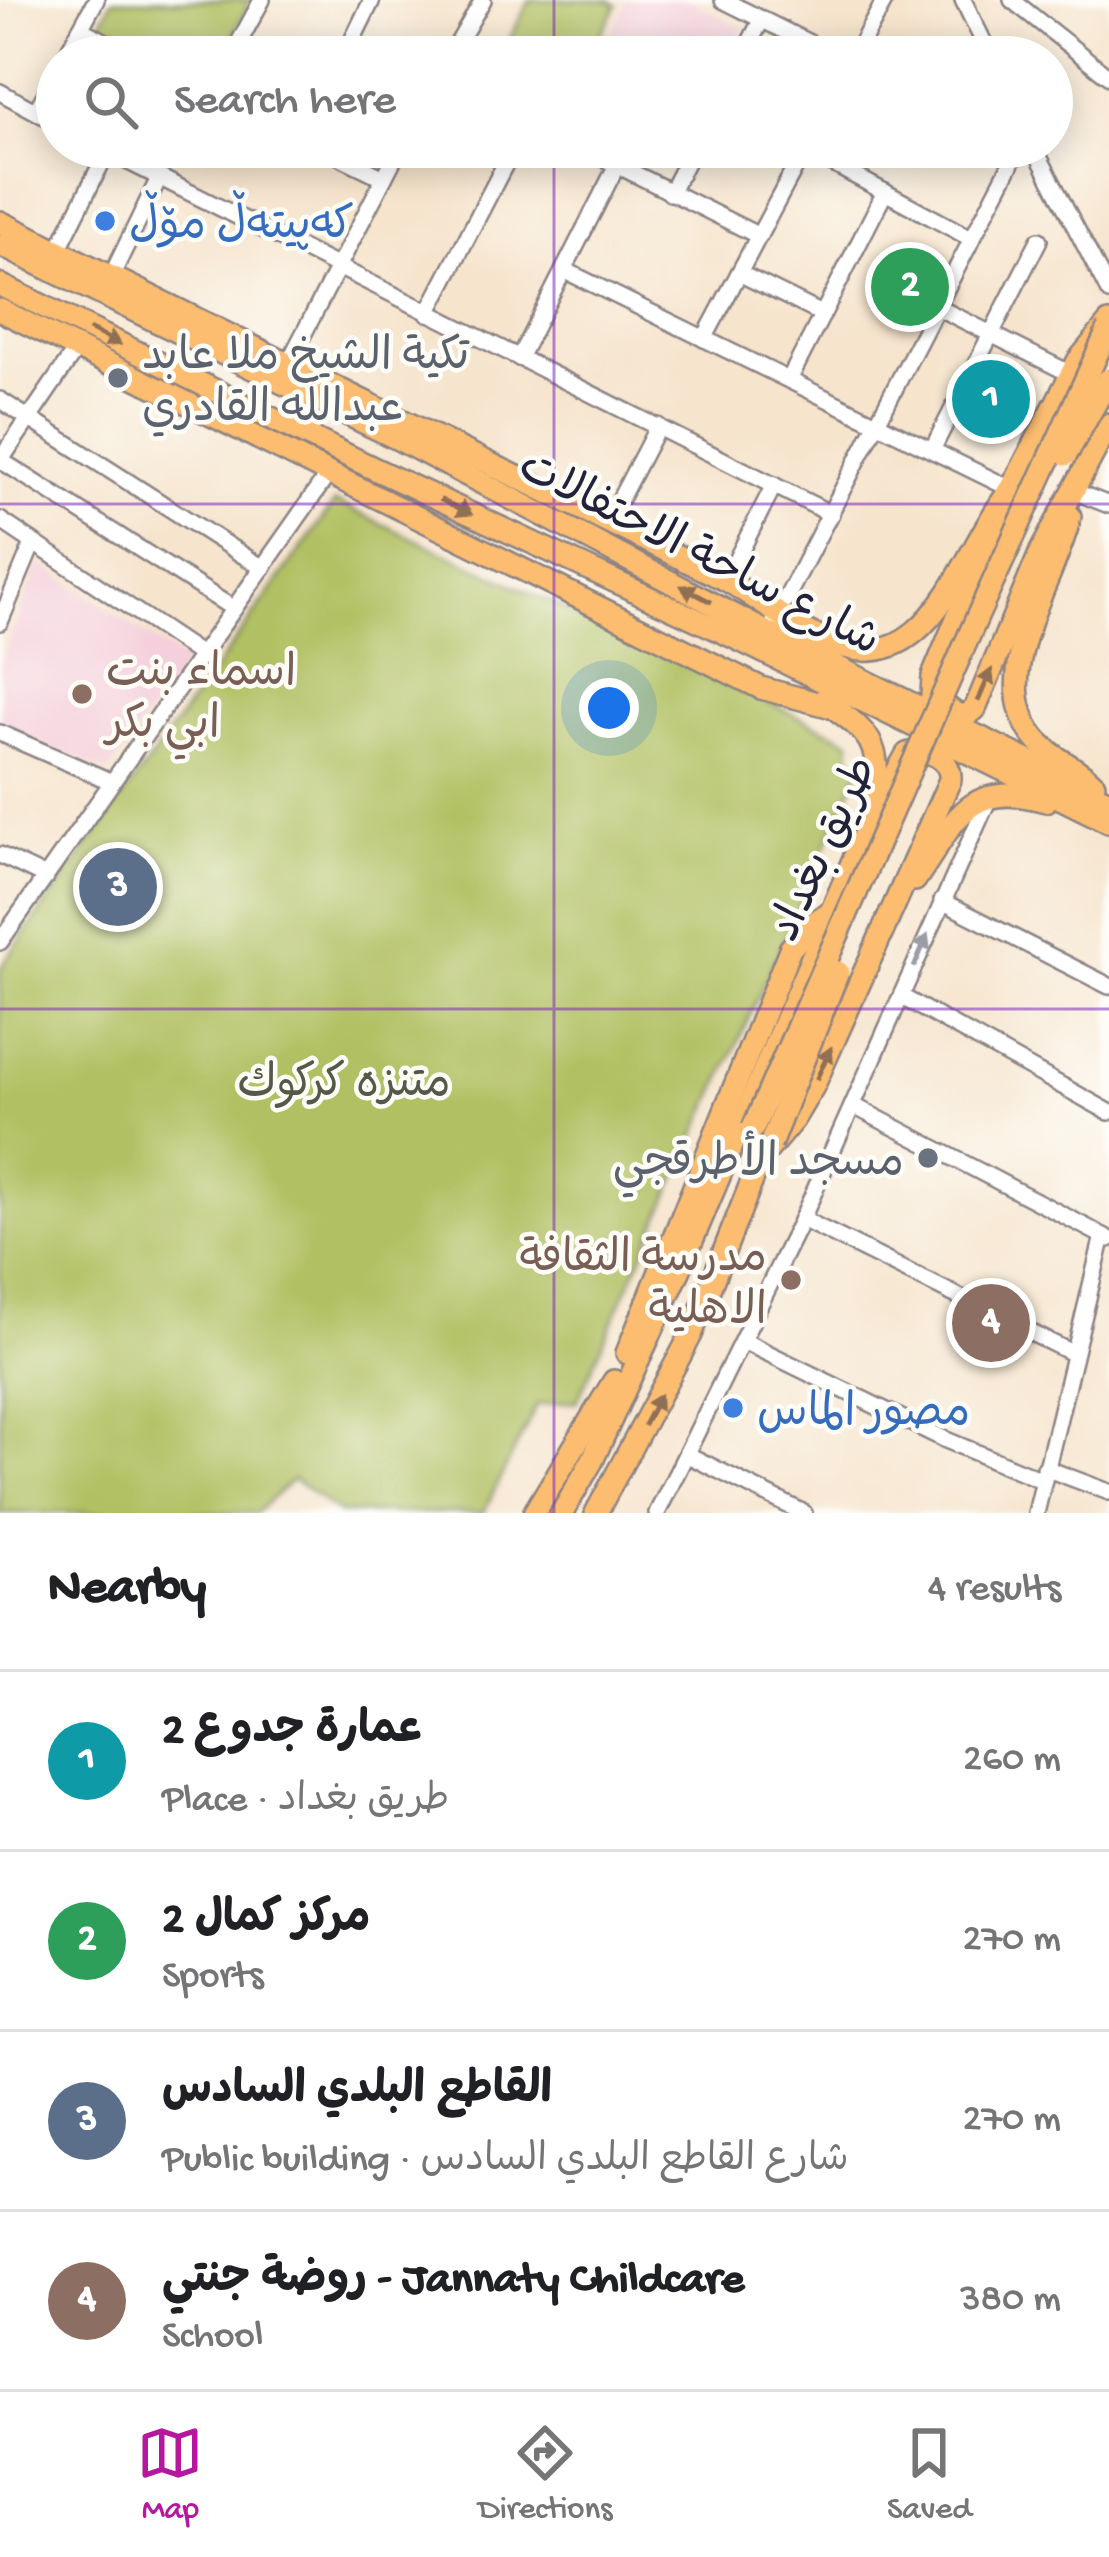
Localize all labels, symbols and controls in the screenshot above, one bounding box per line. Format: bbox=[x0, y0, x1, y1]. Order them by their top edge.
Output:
search box bbox=[36, 36, 1073, 168]
icon: search bbox=[78, 69, 144, 135]
text: Search here bbox=[174, 76, 396, 129]
place label: کەپیتەڵ مۆڵ bbox=[129, 190, 354, 255]
marker: کەپیتەڵ مۆڵ bbox=[92, 208, 118, 234]
pin: 2 bbox=[871, 242, 949, 332]
one-way arrow bbox=[88, 326, 122, 346]
place label: تكية الشيخ ملا عابد عبدالله القادري bbox=[142, 333, 470, 438]
pin: 1 bbox=[952, 354, 1030, 444]
marker: تكية الشيخ ملا عابد عبدالله القادري bbox=[105, 365, 131, 391]
street label: شارع ساحة الاحتفالات bbox=[508, 443, 887, 671]
one-way arrow bbox=[439, 497, 474, 517]
one-way arrow bbox=[679, 584, 713, 605]
place label: اسماء بنت ابي بكر bbox=[102, 649, 296, 760]
one-way arrow bbox=[976, 667, 995, 703]
your location bbox=[579, 678, 639, 738]
marker: اسماء بنت ابي بكر bbox=[69, 681, 95, 707]
street label: طريق بغداد bbox=[761, 749, 893, 951]
pin: 3 bbox=[79, 842, 157, 932]
one-way arrow bbox=[912, 933, 931, 969]
one-way arrow bbox=[814, 1045, 834, 1080]
park label: متنزه كركوك bbox=[237, 1059, 451, 1113]
place label: مسجد الأطرقجي bbox=[613, 1130, 904, 1198]
marker: مسجد الأطرقجي bbox=[915, 1145, 941, 1171]
place label: مدرسة الثقافة الاهلية bbox=[519, 1235, 767, 1340]
marker: مدرسة الثقافة الاهلية bbox=[778, 1267, 804, 1293]
pin: 4 bbox=[952, 1278, 1030, 1368]
place label: مصور الماس bbox=[757, 1389, 970, 1442]
one-way arrow bbox=[642, 1393, 662, 1428]
marker: مصور الماس bbox=[720, 1395, 746, 1421]
text: Nearby bbox=[48, 1561, 206, 1621]
text: 4 results bbox=[928, 1568, 1061, 1614]
text: عمارة جدوع 2 bbox=[162, 1706, 425, 1759]
text: 1 bbox=[79, 1738, 95, 1784]
text: 260 m bbox=[963, 1738, 1061, 1784]
text: Place · طريق بغداد bbox=[162, 1779, 449, 1825]
text: مركز كمال 2 bbox=[162, 1895, 371, 1948]
text: 2 bbox=[77, 1918, 97, 1964]
text: 270 m bbox=[963, 1918, 1061, 1964]
text: Sports bbox=[162, 1955, 264, 2001]
text: القاطع البلدي السادس bbox=[162, 2066, 552, 2119]
text: 3 bbox=[77, 2098, 97, 2144]
text: 270 m bbox=[963, 2098, 1061, 2144]
text: Public building · شارع القاطع البلدي السادس bbox=[162, 2139, 849, 2185]
text: روضة جنتي - Jannaty Childcare bbox=[162, 2255, 744, 2308]
text: 4 bbox=[78, 2278, 96, 2324]
text: 380 m bbox=[960, 2278, 1061, 2324]
text: School bbox=[162, 2315, 263, 2361]
tab: Map bbox=[137, 2420, 203, 2530]
tab: Directions bbox=[478, 2420, 612, 2530]
tab: Saved bbox=[887, 2420, 972, 2530]

